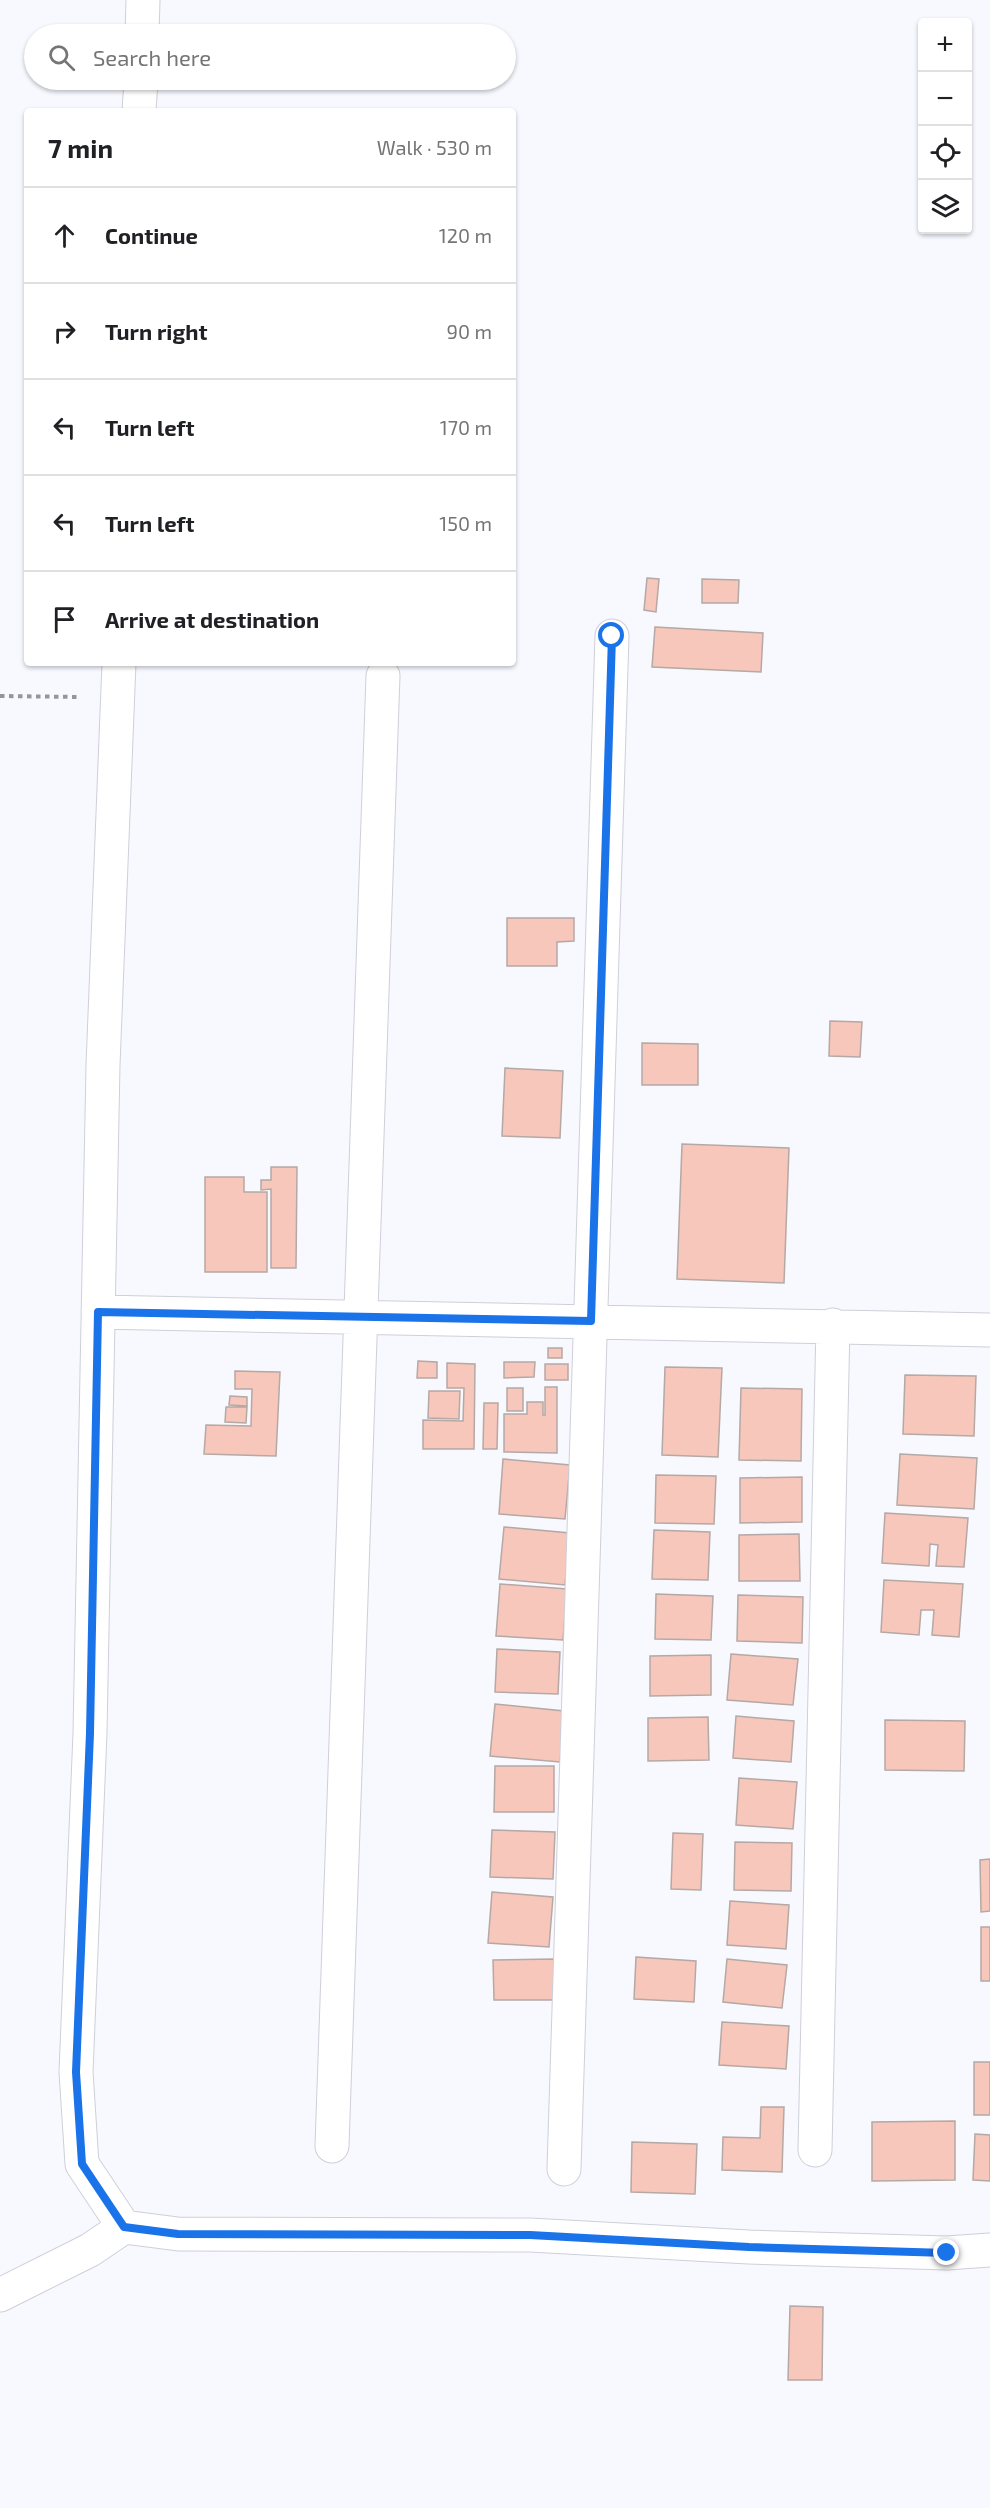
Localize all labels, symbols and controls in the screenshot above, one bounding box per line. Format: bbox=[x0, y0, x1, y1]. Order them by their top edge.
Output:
map controls bbox=[918, 18, 972, 234]
button: + bbox=[918, 18, 972, 72]
search box bbox=[24, 24, 516, 90]
icon: search bbox=[45, 41, 78, 74]
text: Search here bbox=[93, 44, 211, 70]
button: − bbox=[918, 72, 972, 126]
button: locate bbox=[918, 126, 972, 180]
text: 7 min bbox=[48, 132, 113, 163]
text: Walk · 530 m bbox=[377, 135, 492, 159]
button: layers bbox=[918, 180, 972, 234]
icon: ahead bbox=[48, 219, 81, 252]
text: Continue bbox=[105, 222, 198, 248]
text: 120 m bbox=[439, 223, 492, 247]
icon: right bbox=[48, 315, 81, 348]
text: Turn right bbox=[105, 318, 207, 344]
text: 90 m bbox=[447, 319, 492, 343]
icon: left bbox=[48, 411, 81, 444]
text: Turn left bbox=[105, 414, 194, 440]
text: 170 m bbox=[440, 415, 492, 439]
icon: left bbox=[48, 507, 81, 540]
text: Turn left bbox=[105, 510, 194, 536]
text: 150 m bbox=[439, 511, 492, 535]
icon: arrive bbox=[48, 603, 81, 636]
text: Arrive at destination bbox=[105, 606, 319, 632]
route start bbox=[598, 622, 624, 648]
route end bbox=[933, 2239, 959, 2265]

